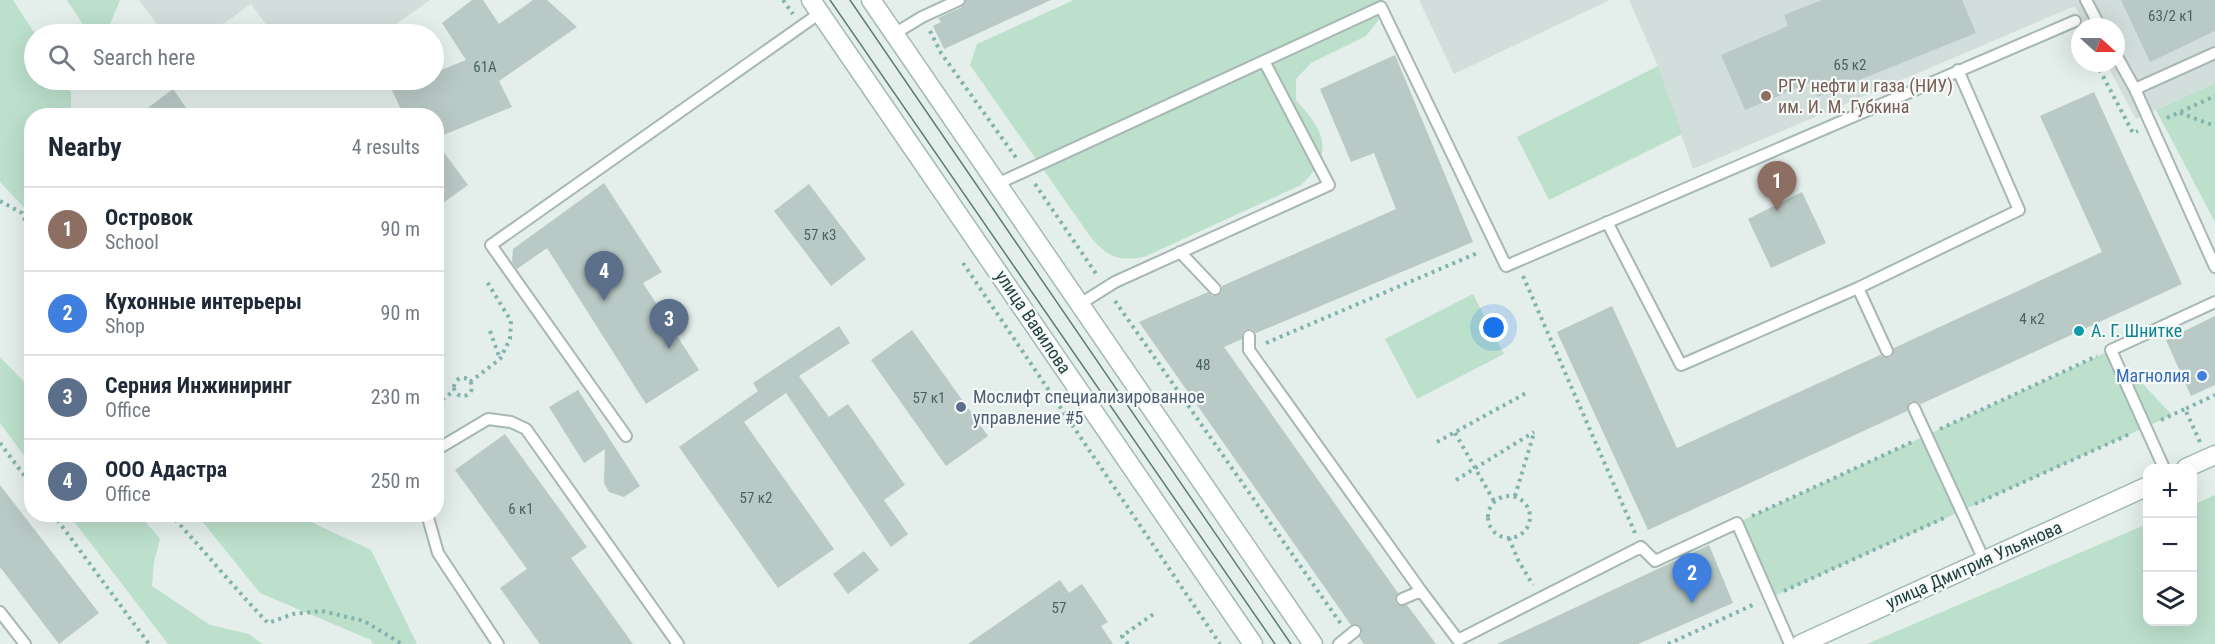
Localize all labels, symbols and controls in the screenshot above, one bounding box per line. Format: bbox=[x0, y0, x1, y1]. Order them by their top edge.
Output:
house number: 63/2 к1 bbox=[2148, 7, 2194, 25]
north arrow bbox=[2071, 18, 2125, 72]
search box bbox=[24, 24, 444, 90]
icon: search bbox=[45, 41, 78, 74]
text: Search here bbox=[93, 45, 195, 70]
house number: 65 к2 bbox=[1834, 56, 1866, 74]
house number: 61А bbox=[473, 58, 497, 76]
place label: РГУ нефти и газа (НИУ) им. И. М. Губкина bbox=[1778, 75, 1953, 117]
marker: РГУ нефти и газа (НИУ) им. И. М. Губкина bbox=[1759, 89, 1773, 103]
text: Nearby bbox=[48, 132, 122, 162]
text: 4 results bbox=[352, 135, 420, 159]
pin: 1 bbox=[1758, 162, 1796, 211]
text: Островок bbox=[105, 205, 193, 230]
text: 1 bbox=[62, 217, 73, 241]
text: 90 m bbox=[381, 217, 420, 241]
house number: 57 к3 bbox=[804, 226, 836, 244]
text: School bbox=[105, 230, 159, 254]
pin: 4 bbox=[584, 252, 624, 301]
street label: улица Вавилова bbox=[991, 266, 1076, 377]
text: Кухонные интерьеры bbox=[105, 289, 302, 314]
pin: 3 bbox=[650, 300, 688, 349]
text: 2 bbox=[62, 301, 73, 325]
text: 90 m bbox=[381, 301, 420, 325]
house number: 4 к2 bbox=[2019, 310, 2045, 328]
your location bbox=[1479, 313, 1508, 342]
text: Shop bbox=[105, 314, 145, 338]
place label: А. Г. Шнитке bbox=[2091, 320, 2182, 341]
marker: А. Г. Шнитке bbox=[2072, 324, 2086, 338]
house number: 48 bbox=[1196, 356, 1210, 374]
place label: Магнолия bbox=[2116, 365, 2190, 386]
marker: Магнолия bbox=[2195, 369, 2209, 383]
text: Серния Инжиниринг bbox=[105, 373, 292, 398]
text: 3 bbox=[62, 385, 73, 409]
text: 230 m bbox=[371, 385, 420, 409]
place label: Мослифт специализированное управление #5 bbox=[973, 386, 1205, 428]
house number: 57 к1 bbox=[913, 389, 945, 407]
text: Office bbox=[105, 398, 151, 422]
marker: Мослифт специализированное управление #5 bbox=[954, 400, 968, 414]
text: ООО Адастра bbox=[105, 457, 227, 482]
map controls bbox=[2143, 464, 2197, 626]
button: + bbox=[2143, 464, 2197, 518]
text: 4 bbox=[62, 469, 73, 493]
text: 250 m bbox=[371, 469, 420, 493]
text: Office bbox=[105, 482, 151, 506]
house number: 57 к2 bbox=[740, 489, 772, 507]
house number: 6 к1 bbox=[508, 500, 534, 518]
street label: улица Дмитрия Ульянова bbox=[1883, 516, 2065, 613]
button: − bbox=[2143, 518, 2197, 572]
pin: 2 bbox=[1672, 554, 1712, 603]
button: layers bbox=[2143, 572, 2197, 626]
house number: 57 bbox=[1052, 599, 1066, 617]

